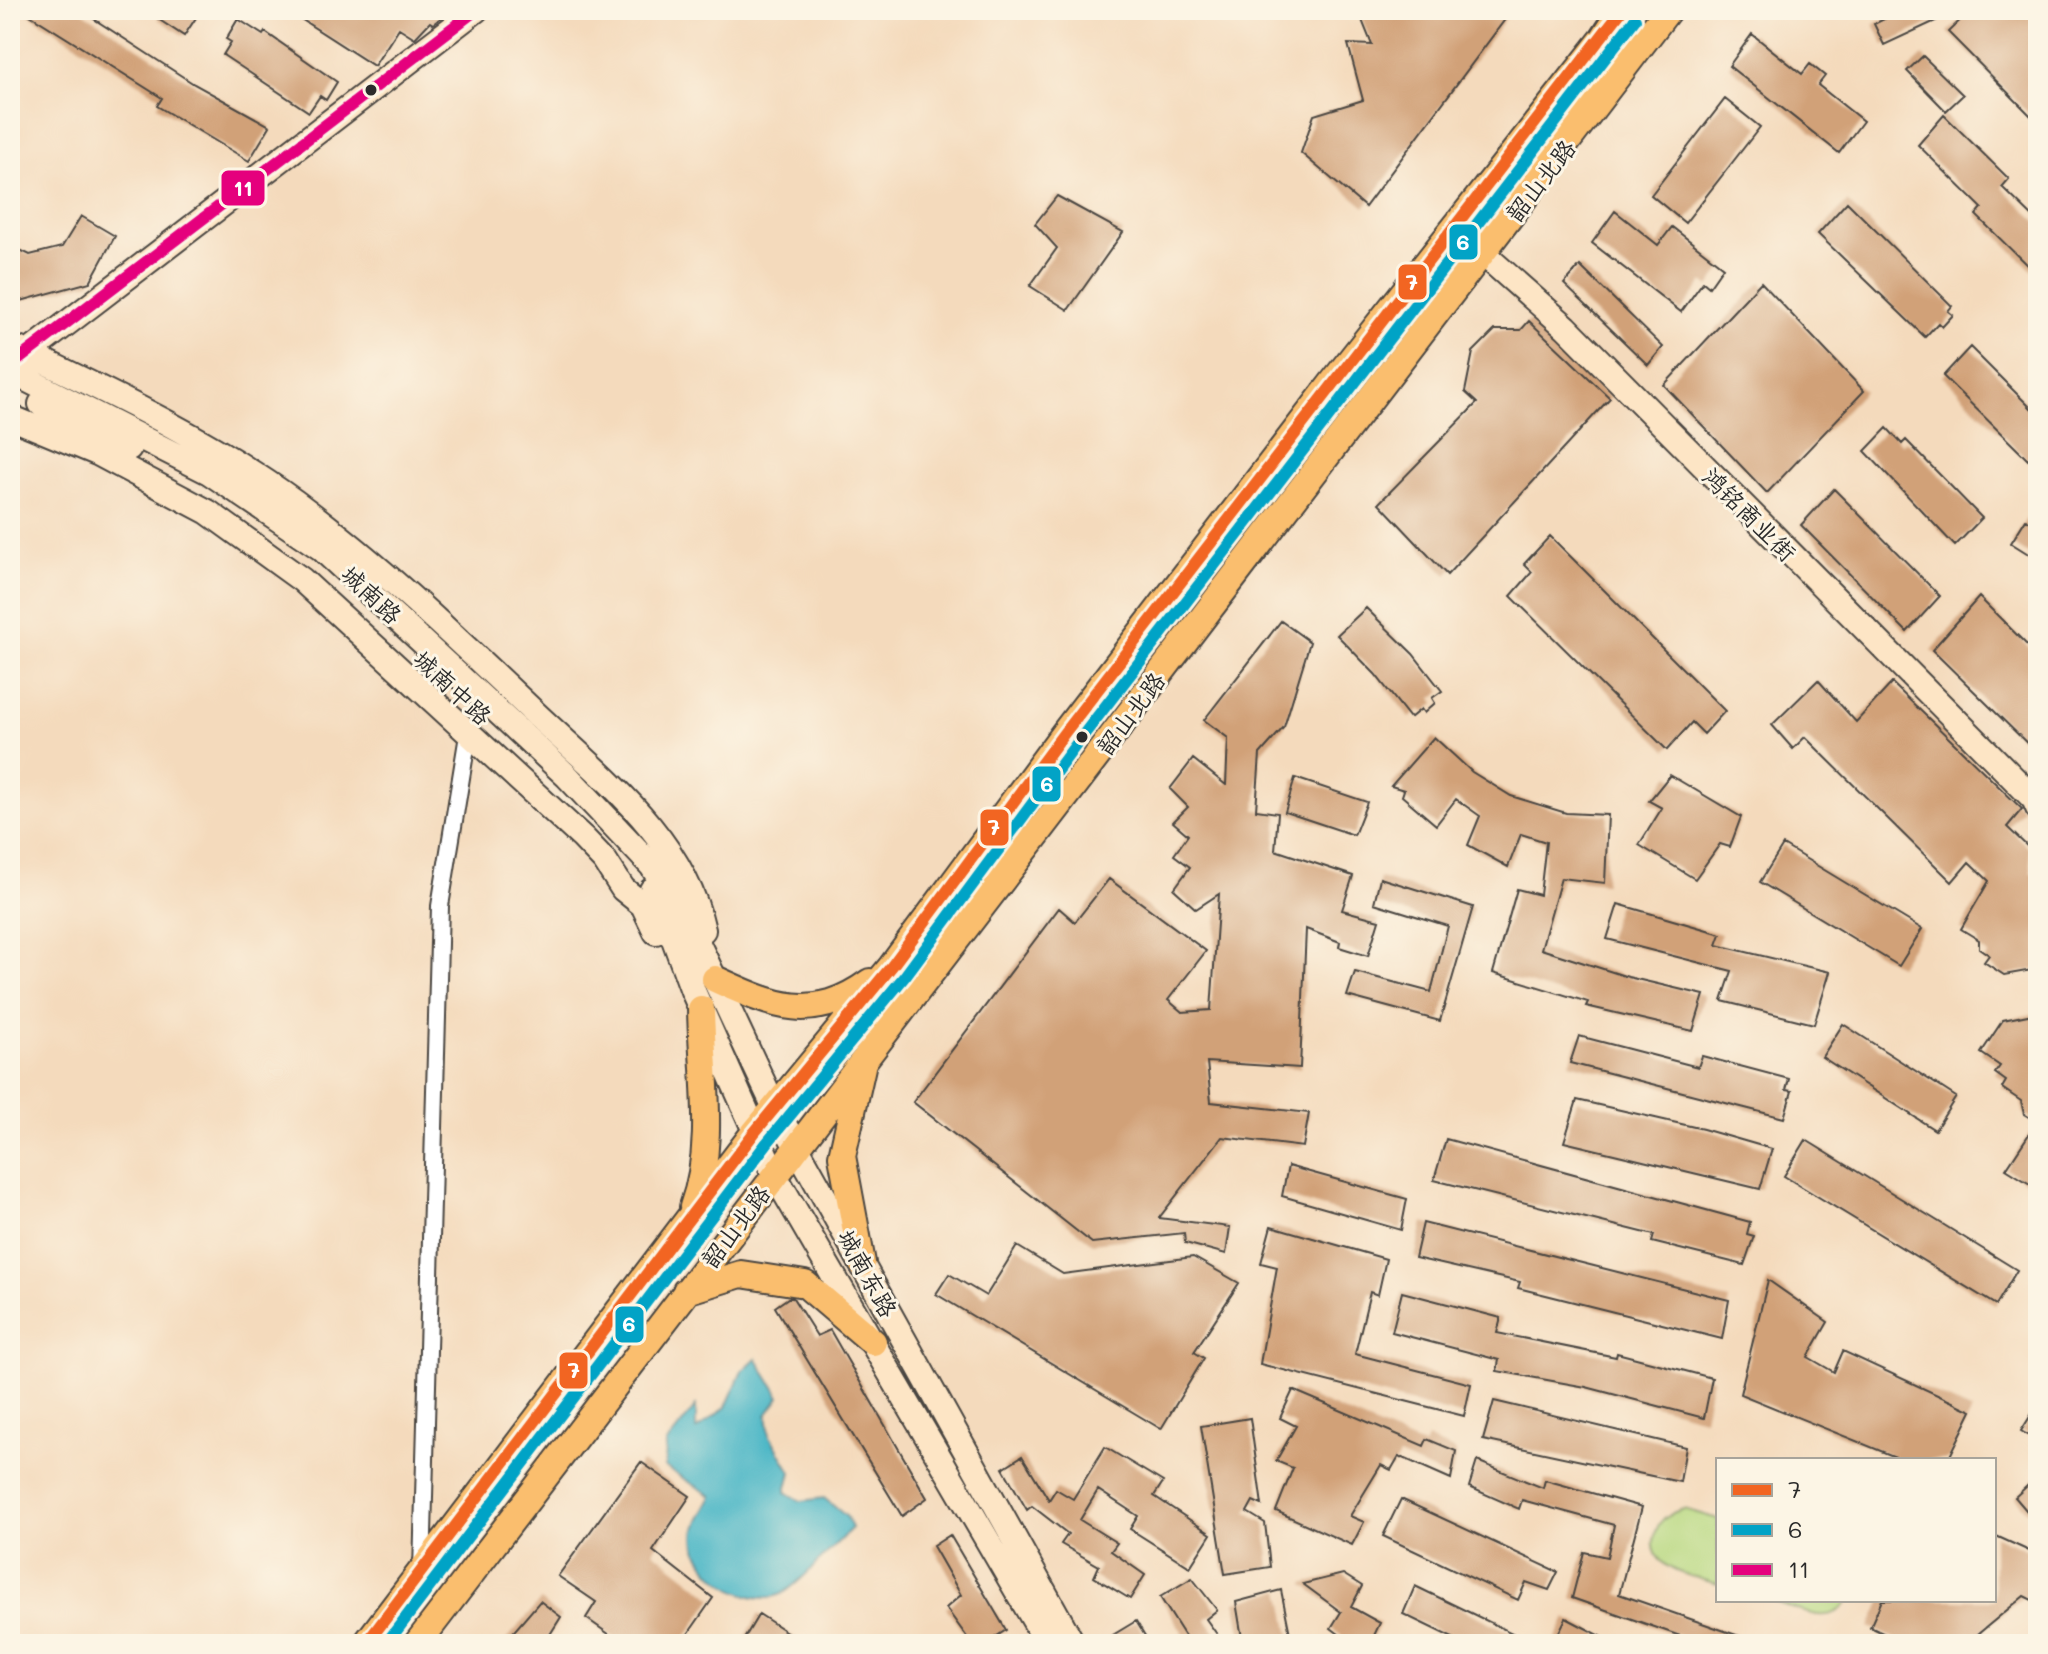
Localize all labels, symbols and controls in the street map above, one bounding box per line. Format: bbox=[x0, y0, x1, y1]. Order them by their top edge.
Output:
unlabelled marker bbox=[363, 82, 379, 98]
street label: 韶山北路 bbox=[1498, 133, 1582, 227]
line badge: 11 bbox=[220, 169, 266, 207]
text: 11 bbox=[233, 173, 253, 202]
line badge: 6 bbox=[1448, 223, 1479, 261]
text: 6 bbox=[1456, 227, 1470, 256]
line badge: 7 bbox=[1397, 263, 1428, 301]
text: 7 bbox=[1406, 267, 1418, 296]
street label: 鸿铭商业街 bbox=[1697, 461, 1803, 567]
street label: 城南路 bbox=[335, 558, 409, 630]
street label: 城南中路 bbox=[407, 643, 499, 731]
street label: 韶山北路 bbox=[1089, 665, 1171, 761]
unlabelled marker bbox=[1074, 729, 1090, 745]
line badge: 6 bbox=[1031, 765, 1062, 803]
text: 6 bbox=[1040, 769, 1054, 798]
line badge: 7 bbox=[979, 808, 1010, 847]
text: 7 bbox=[988, 812, 1000, 841]
street label: 韶山北路 bbox=[694, 1178, 776, 1274]
street label: 城南东路 bbox=[831, 1224, 905, 1322]
line badge: 6 bbox=[614, 1305, 645, 1344]
text: 6 bbox=[622, 1309, 636, 1338]
line badge: 7 bbox=[558, 1351, 589, 1390]
text: 7 bbox=[568, 1355, 580, 1384]
legend bbox=[1716, 1458, 1996, 1602]
text: 7 bbox=[1788, 1473, 1801, 1504]
text: 6 bbox=[1788, 1513, 1803, 1544]
text: 11 bbox=[1788, 1553, 1809, 1584]

